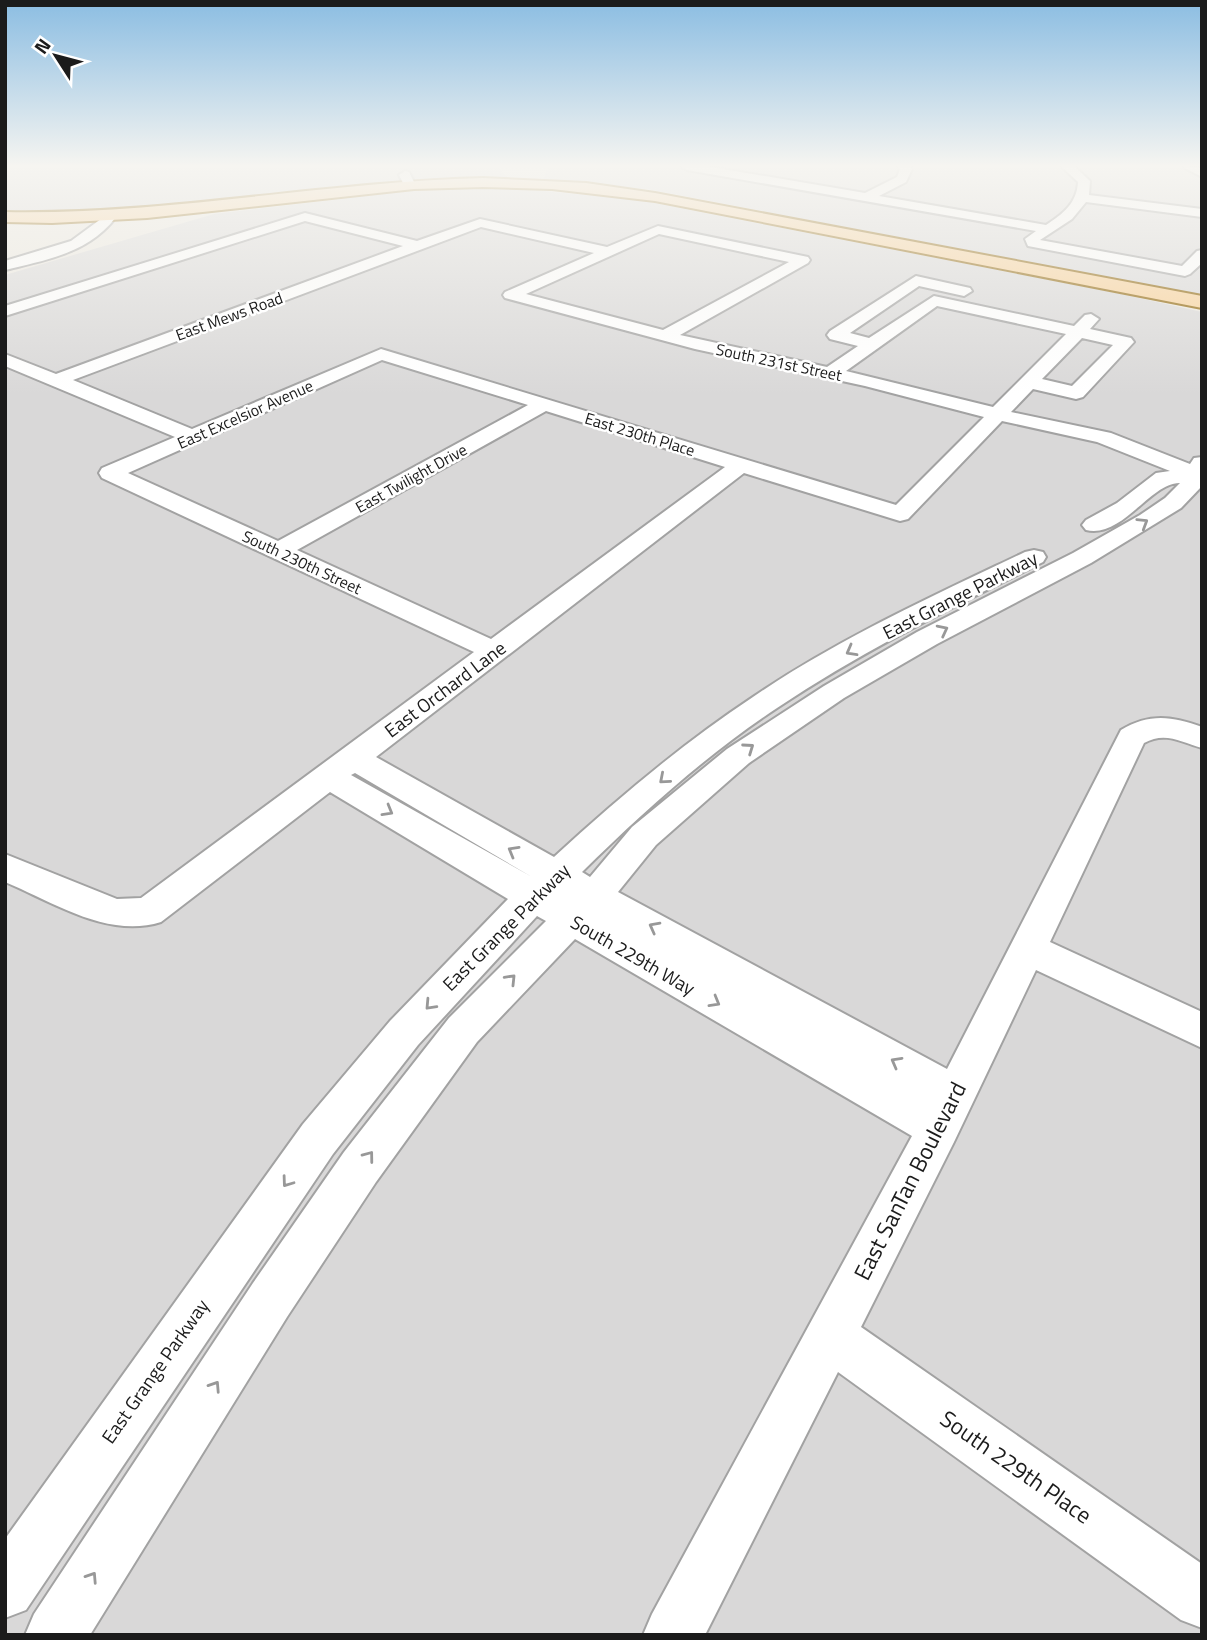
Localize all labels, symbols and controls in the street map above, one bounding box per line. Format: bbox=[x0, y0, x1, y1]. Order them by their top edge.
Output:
north arrow bbox=[21, 21, 91, 91]
text: N bbox=[26, 32, 57, 60]
street label: East Mews Road bbox=[172, 285, 286, 347]
street label: South 231st Street bbox=[714, 337, 844, 387]
street label: East Excelsior Avenue bbox=[173, 373, 317, 455]
street label: East 230th Place bbox=[582, 406, 698, 462]
street label: East Twilight Drive bbox=[351, 437, 471, 519]
one-way arrow bbox=[1136, 518, 1149, 531]
street label: South 230th Street bbox=[238, 524, 366, 600]
street label: East Grange Parkway bbox=[877, 543, 1042, 646]
one-way arrow bbox=[936, 624, 948, 638]
street label: East Orchard Lane bbox=[378, 633, 512, 744]
one-way arrow bbox=[846, 643, 858, 656]
one-way arrow bbox=[741, 744, 754, 756]
one-way arrow bbox=[659, 771, 672, 783]
one-way arrow bbox=[381, 803, 394, 816]
one-way arrow bbox=[508, 846, 521, 859]
street label: East Grange Parkway bbox=[435, 856, 576, 997]
street label: South 229th Way bbox=[566, 907, 701, 1002]
one-way arrow bbox=[649, 922, 661, 935]
one-way arrow bbox=[503, 974, 516, 987]
one-way arrow bbox=[707, 994, 720, 1007]
one-way arrow bbox=[425, 997, 438, 1010]
one-way arrow bbox=[890, 1057, 903, 1070]
street label: East SanTan Boulevard bbox=[844, 1075, 975, 1286]
one-way arrow bbox=[360, 1151, 373, 1164]
one-way arrow bbox=[283, 1174, 295, 1187]
street label: East Grange Parkway bbox=[94, 1293, 215, 1449]
one-way arrow bbox=[207, 1381, 220, 1394]
street label: South 229th Place bbox=[933, 1401, 1099, 1532]
one-way arrow bbox=[84, 1572, 97, 1585]

